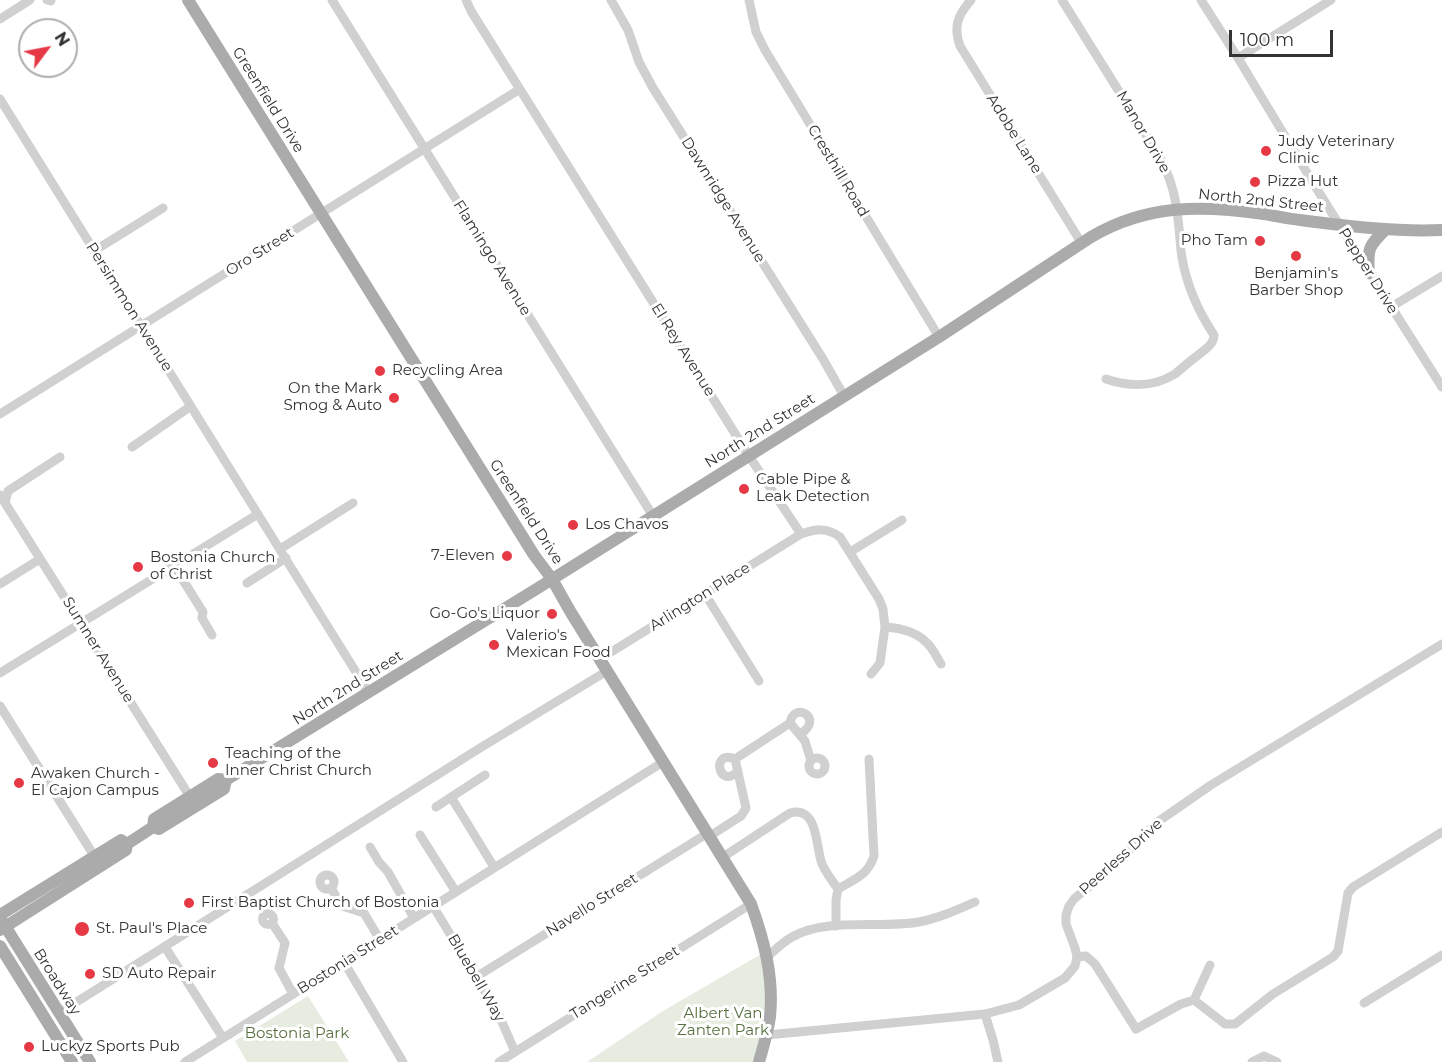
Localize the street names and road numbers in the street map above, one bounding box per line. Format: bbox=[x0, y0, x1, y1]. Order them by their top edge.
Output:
street label: Greenfield Drive bbox=[228, 44, 308, 156]
street label: Manor Drive bbox=[1112, 88, 1174, 176]
street label: Adobe Lane bbox=[982, 91, 1046, 177]
street label: Cresthill Road bbox=[803, 122, 873, 220]
street label: Dawnridge Avenue bbox=[677, 134, 769, 266]
street label: North 2nd Street bbox=[1197, 185, 1325, 217]
street label: Flamingo Avenue bbox=[449, 197, 535, 319]
street label: Oro Street bbox=[223, 224, 297, 280]
street label: Pepper Drive bbox=[1334, 225, 1402, 317]
street label: Persimmon Avenue bbox=[82, 239, 176, 375]
street label: El Rey Avenue bbox=[647, 300, 719, 400]
street label: North 2nd Street bbox=[702, 390, 818, 472]
street label: Greenfield Drive bbox=[485, 456, 567, 568]
street label: Arlington Place bbox=[646, 559, 754, 635]
street label: Sumner Avenue bbox=[58, 594, 138, 706]
street label: North 2nd Street bbox=[290, 647, 406, 729]
street label: Peerless Drive bbox=[1076, 815, 1166, 899]
street label: Navello Street bbox=[543, 870, 641, 940]
street label: Bostonia Street bbox=[294, 922, 402, 998]
street label: Bluebell Way bbox=[444, 931, 508, 1025]
street label: Tangerine Street bbox=[567, 942, 683, 1024]
street label: Broadway bbox=[29, 945, 85, 1019]

